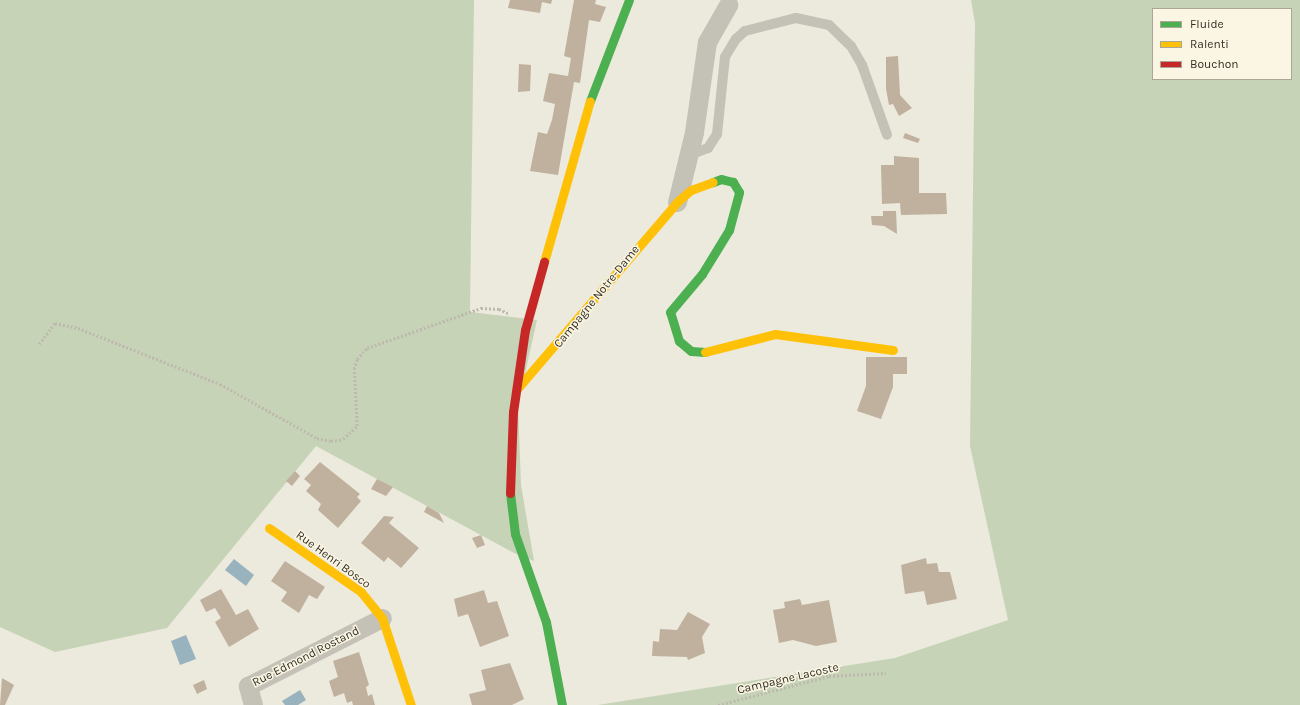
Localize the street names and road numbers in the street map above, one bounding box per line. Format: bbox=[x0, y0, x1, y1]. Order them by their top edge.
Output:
street label: Campagne Notre-Dame bbox=[551, 243, 643, 351]
street label: Rue Henri Bosco bbox=[293, 528, 373, 592]
street label: Rue Edmond Rostand bbox=[250, 624, 362, 690]
street label: Campagne Lacoste bbox=[736, 660, 840, 698]

